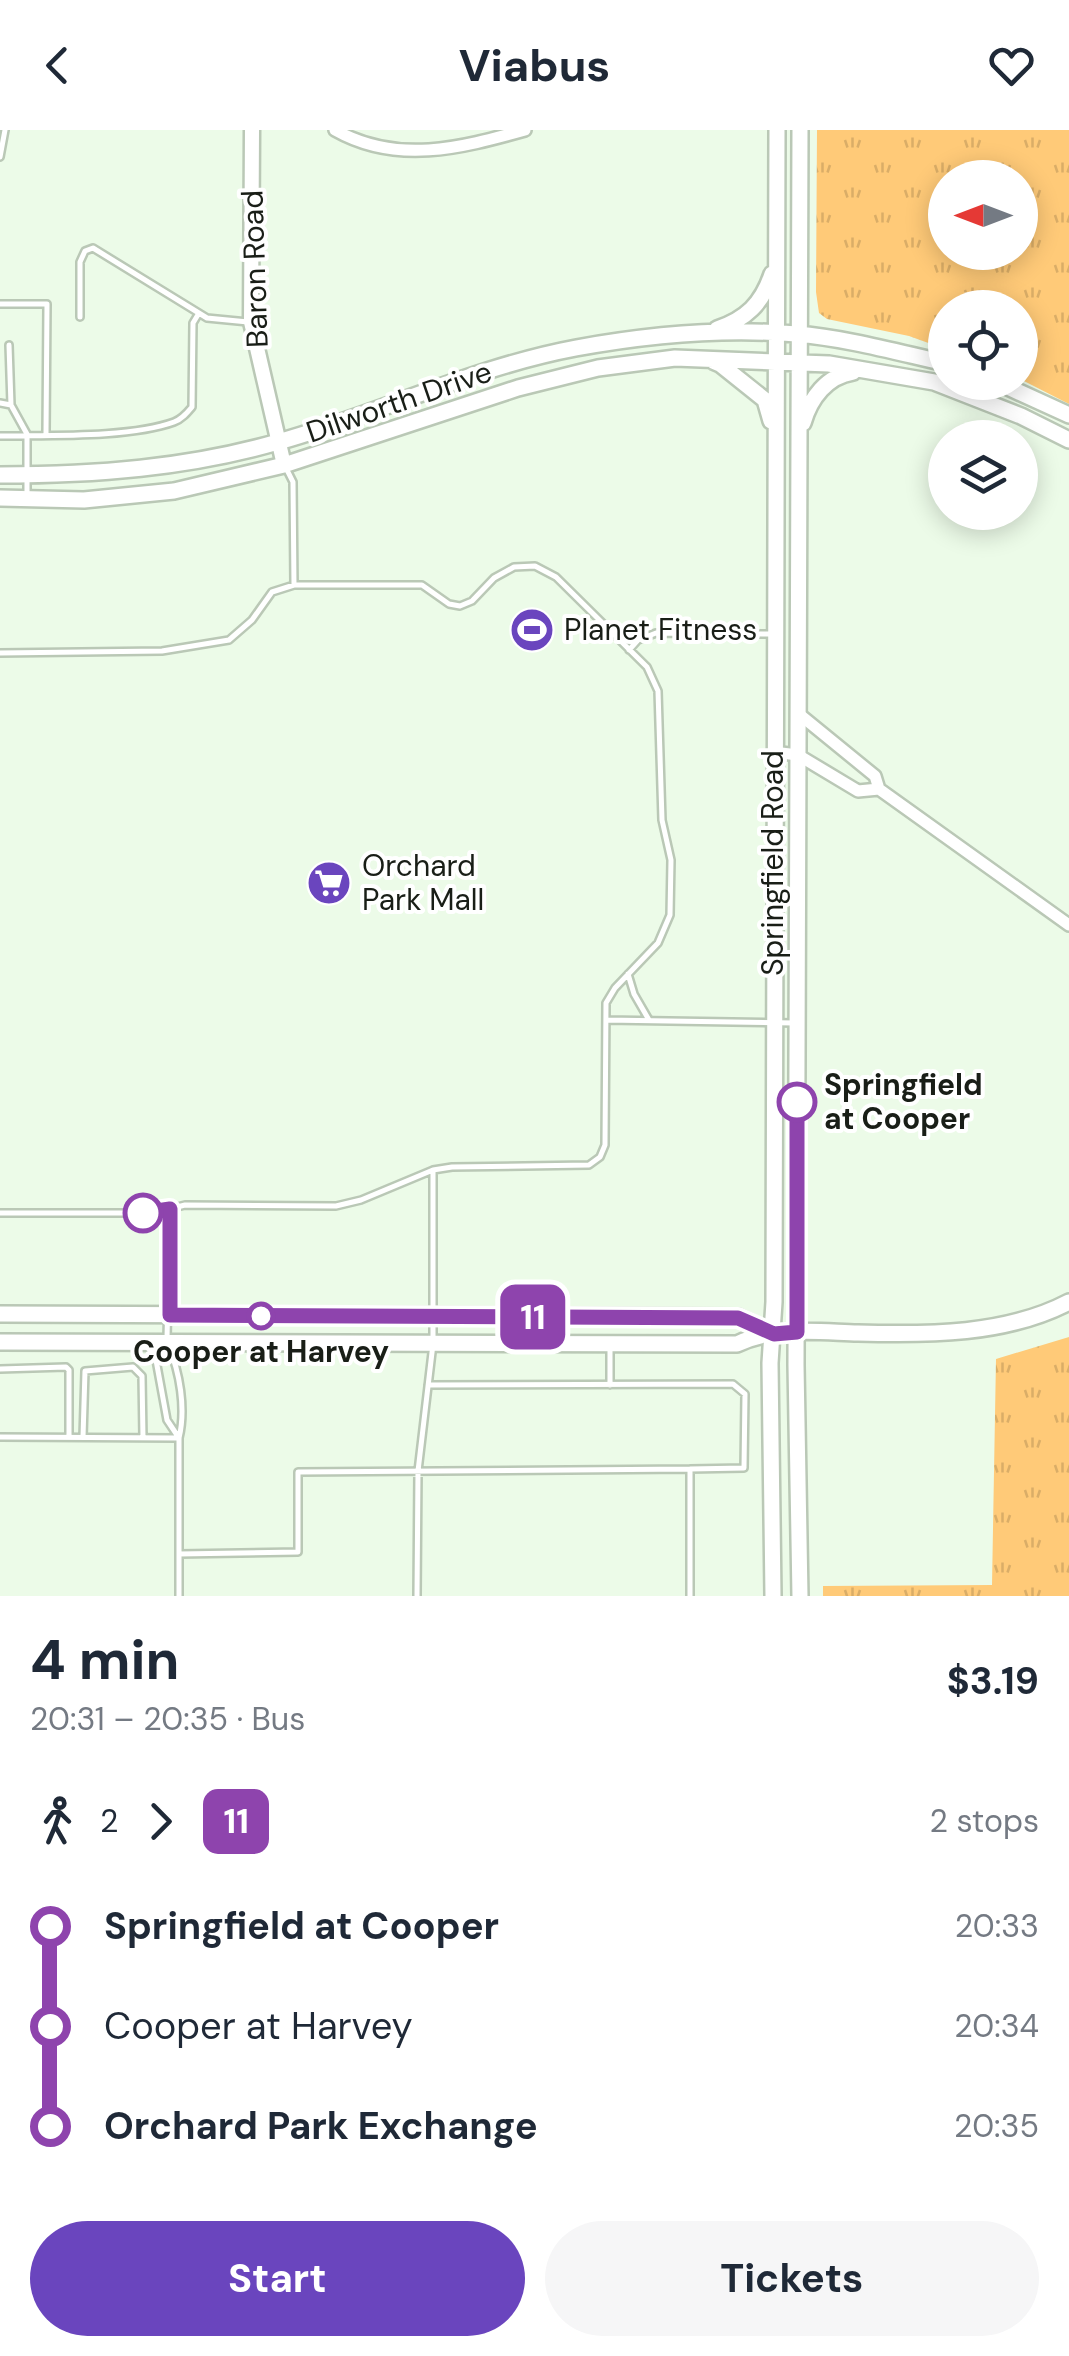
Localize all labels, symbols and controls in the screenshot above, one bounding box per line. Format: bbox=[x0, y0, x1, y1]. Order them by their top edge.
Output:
text: Viabus bbox=[459, 36, 610, 95]
icon: back bbox=[30, 38, 85, 93]
icon: heart bbox=[984, 38, 1039, 93]
north arrow bbox=[928, 160, 1038, 270]
map controls bbox=[928, 160, 1038, 530]
street label: Baron Road bbox=[232, 189, 277, 349]
button: locate bbox=[928, 290, 1038, 400]
street label: Dilworth Drive bbox=[301, 352, 497, 452]
button: layers bbox=[928, 420, 1038, 530]
sports icon: Planet Fitness bbox=[509, 607, 555, 653]
place label: Planet Fitness bbox=[564, 610, 757, 649]
street label: Springfield Road bbox=[753, 750, 792, 976]
place label: Orchard Park Mall bbox=[362, 846, 484, 919]
supermarket icon: Orchard Park Mall bbox=[306, 860, 352, 906]
place label: Springfield at Cooper bbox=[824, 1065, 983, 1138]
marker: Springfield at Cooper bbox=[778, 1083, 816, 1121]
unlabelled marker bbox=[124, 1194, 162, 1232]
line badge: 11 bbox=[488, 1284, 578, 1350]
text: 11 bbox=[520, 1294, 546, 1340]
marker: Cooper at Harvey bbox=[248, 1303, 274, 1329]
place label: Cooper at Harvey bbox=[133, 1332, 389, 1371]
text: 4 min bbox=[30, 1624, 179, 1696]
text: $3.19 bbox=[947, 1656, 1039, 1706]
text: 20:31 – 20:35 · Bus bbox=[30, 1698, 305, 1740]
icon: walk bbox=[30, 1794, 85, 1849]
icon: forward bbox=[133, 1794, 188, 1849]
text: 11 bbox=[223, 1798, 249, 1844]
text: 2 bbox=[100, 1800, 118, 1842]
text: 2 stops bbox=[930, 1800, 1039, 1842]
text: Springfield at Cooper bbox=[104, 1901, 499, 1951]
text: 20:33 bbox=[955, 1905, 1039, 1947]
text: Cooper at Harvey bbox=[104, 2001, 413, 2051]
text: 20:34 bbox=[954, 2005, 1039, 2047]
text: Orchard Park Exchange bbox=[104, 2101, 538, 2151]
text: 20:35 bbox=[954, 2105, 1039, 2147]
button: Start bbox=[30, 2221, 525, 2336]
button: Tickets bbox=[545, 2221, 1039, 2336]

